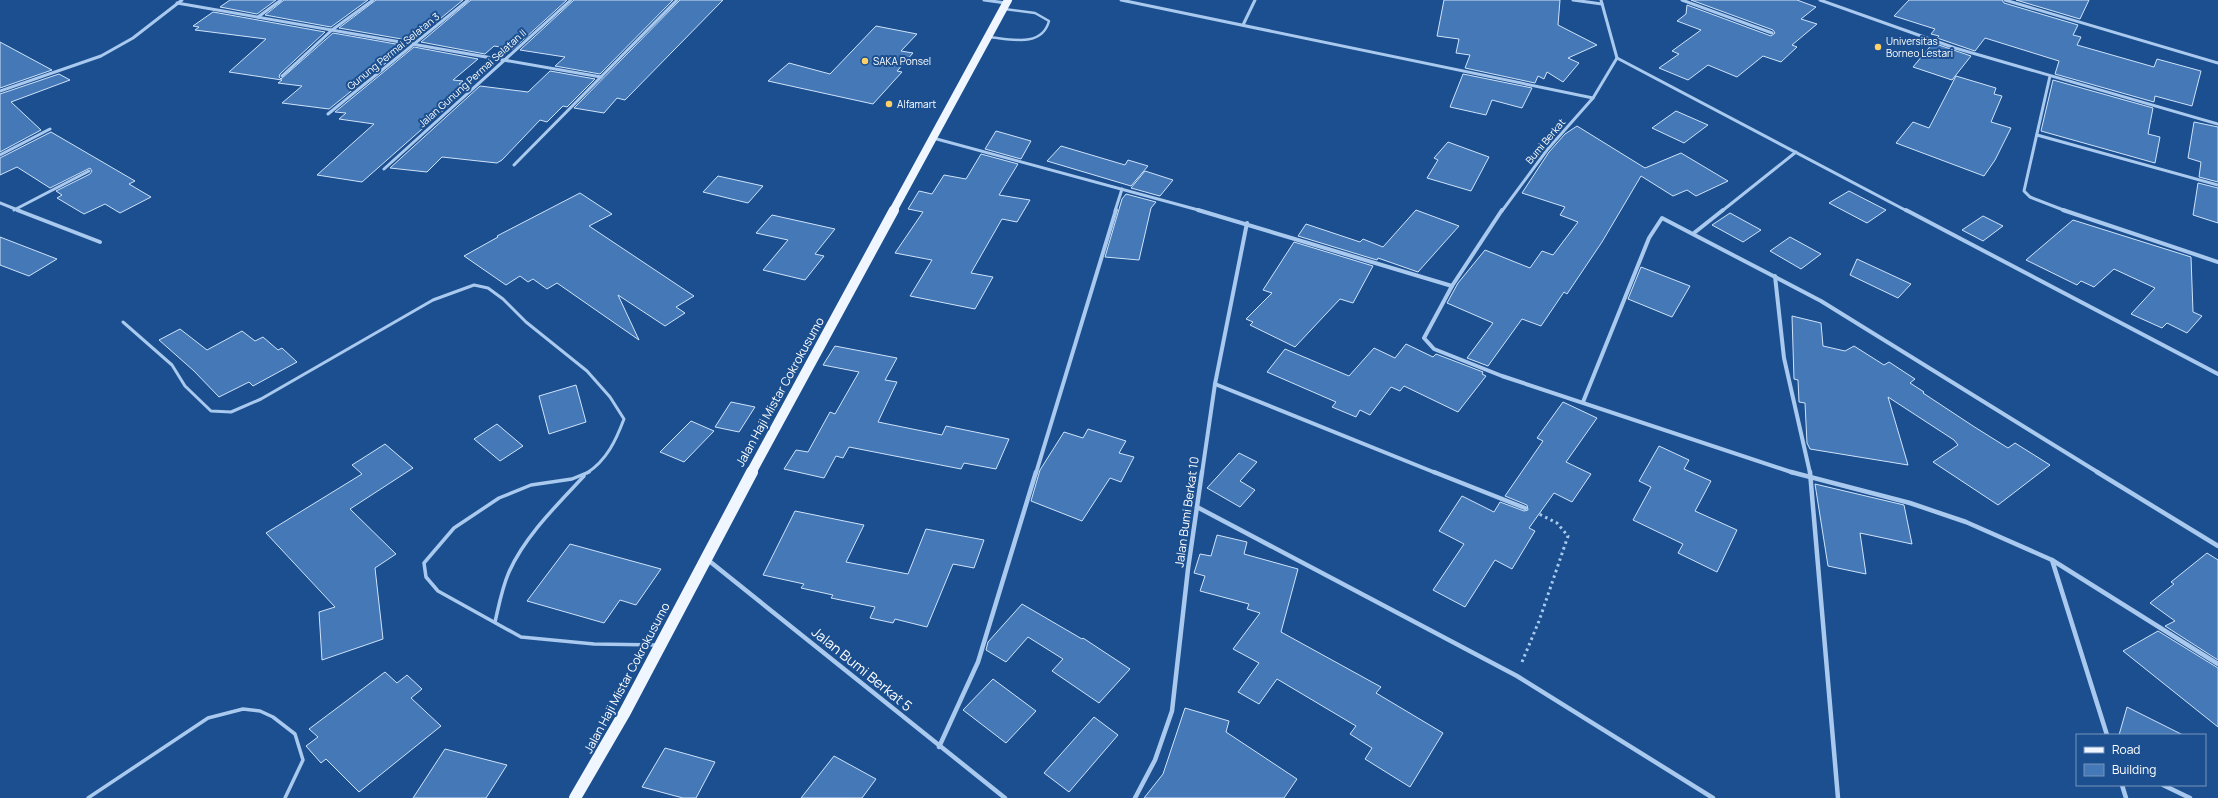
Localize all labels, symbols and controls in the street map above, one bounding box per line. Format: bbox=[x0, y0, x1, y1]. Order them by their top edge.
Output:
street label: Gunung Permai Selatan 3 bbox=[344, 9, 442, 93]
street label: Jalan Gunung Permai Selatan II bbox=[415, 26, 529, 130]
place label: Universitas Borneo Lestari bbox=[1886, 34, 1953, 60]
marker: Universitas Borneo Lestari bbox=[1873, 42, 1883, 52]
place label: SAKA Ponsel bbox=[873, 54, 931, 68]
marker: SAKA Ponsel bbox=[860, 56, 870, 66]
place label: Alfamart bbox=[897, 97, 936, 111]
marker: Alfamart bbox=[884, 99, 894, 109]
street label: Bumi Berkat bbox=[1522, 115, 1568, 167]
street label: Jalan Haji Mistar Cokrokusumo bbox=[731, 314, 828, 470]
street label: Jalan Bumi Berkat 10 bbox=[1170, 455, 1203, 568]
street label: Jalan Haji Mistar Cokrokusumo bbox=[580, 599, 674, 756]
street label: Jalan Bumi Berkat 5 bbox=[808, 622, 917, 715]
legend bbox=[2076, 734, 2206, 786]
text: Road bbox=[2112, 741, 2140, 758]
text: Building bbox=[2112, 761, 2156, 778]

